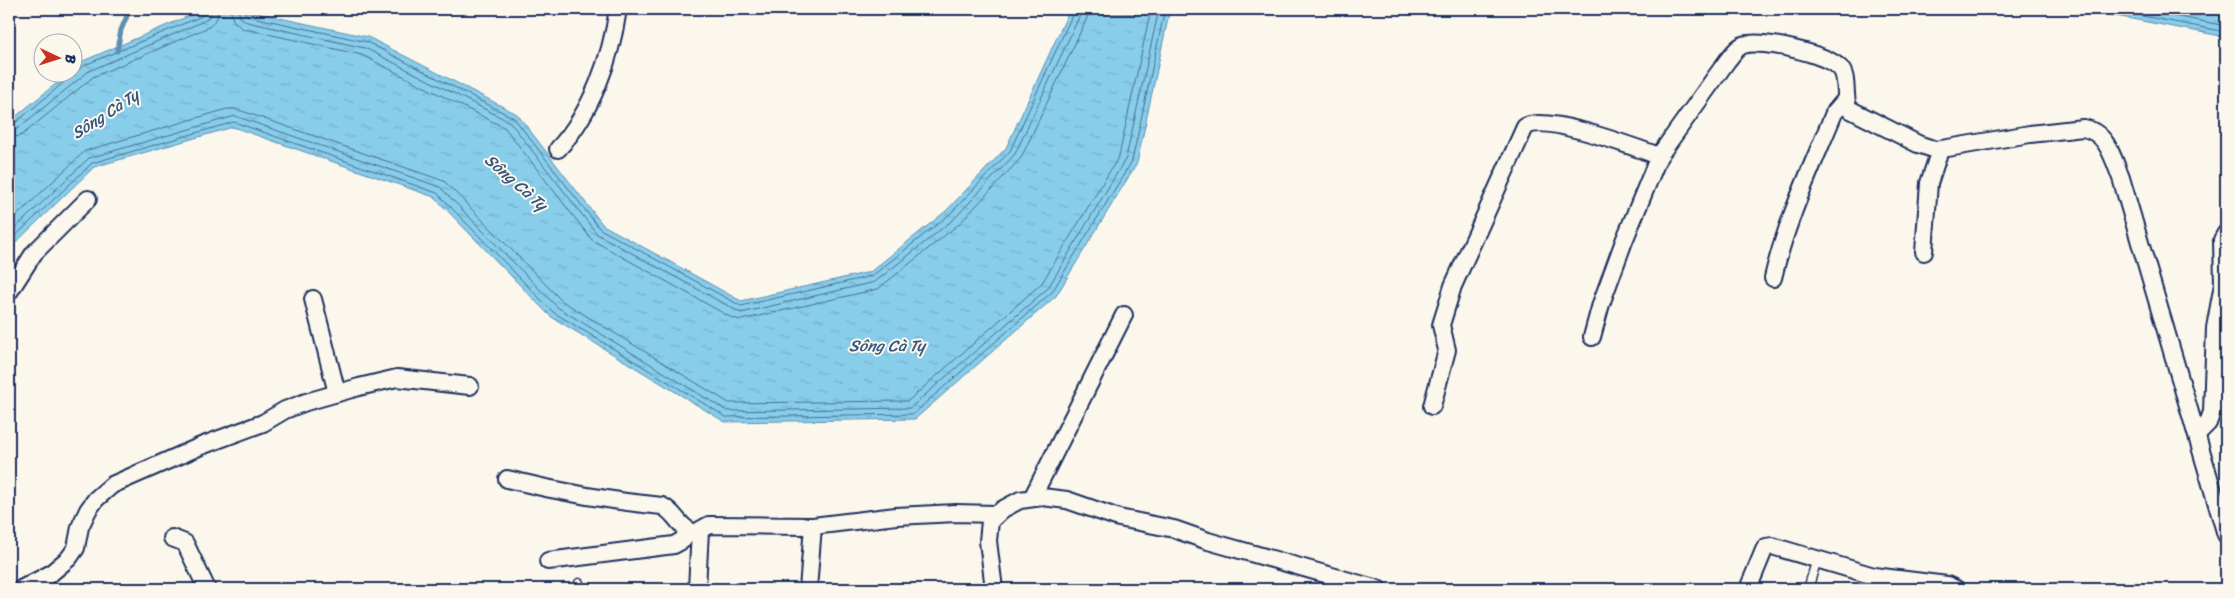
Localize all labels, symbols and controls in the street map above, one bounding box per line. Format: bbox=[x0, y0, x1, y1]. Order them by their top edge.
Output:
north arrow bbox=[32, 32, 82, 82]
text: B bbox=[58, 54, 83, 64]
water label: Sông Cà Ty bbox=[65, 80, 147, 147]
water label: Sông Cà Ty bbox=[478, 146, 556, 220]
water label: Sông Cà Ty bbox=[849, 331, 928, 360]

